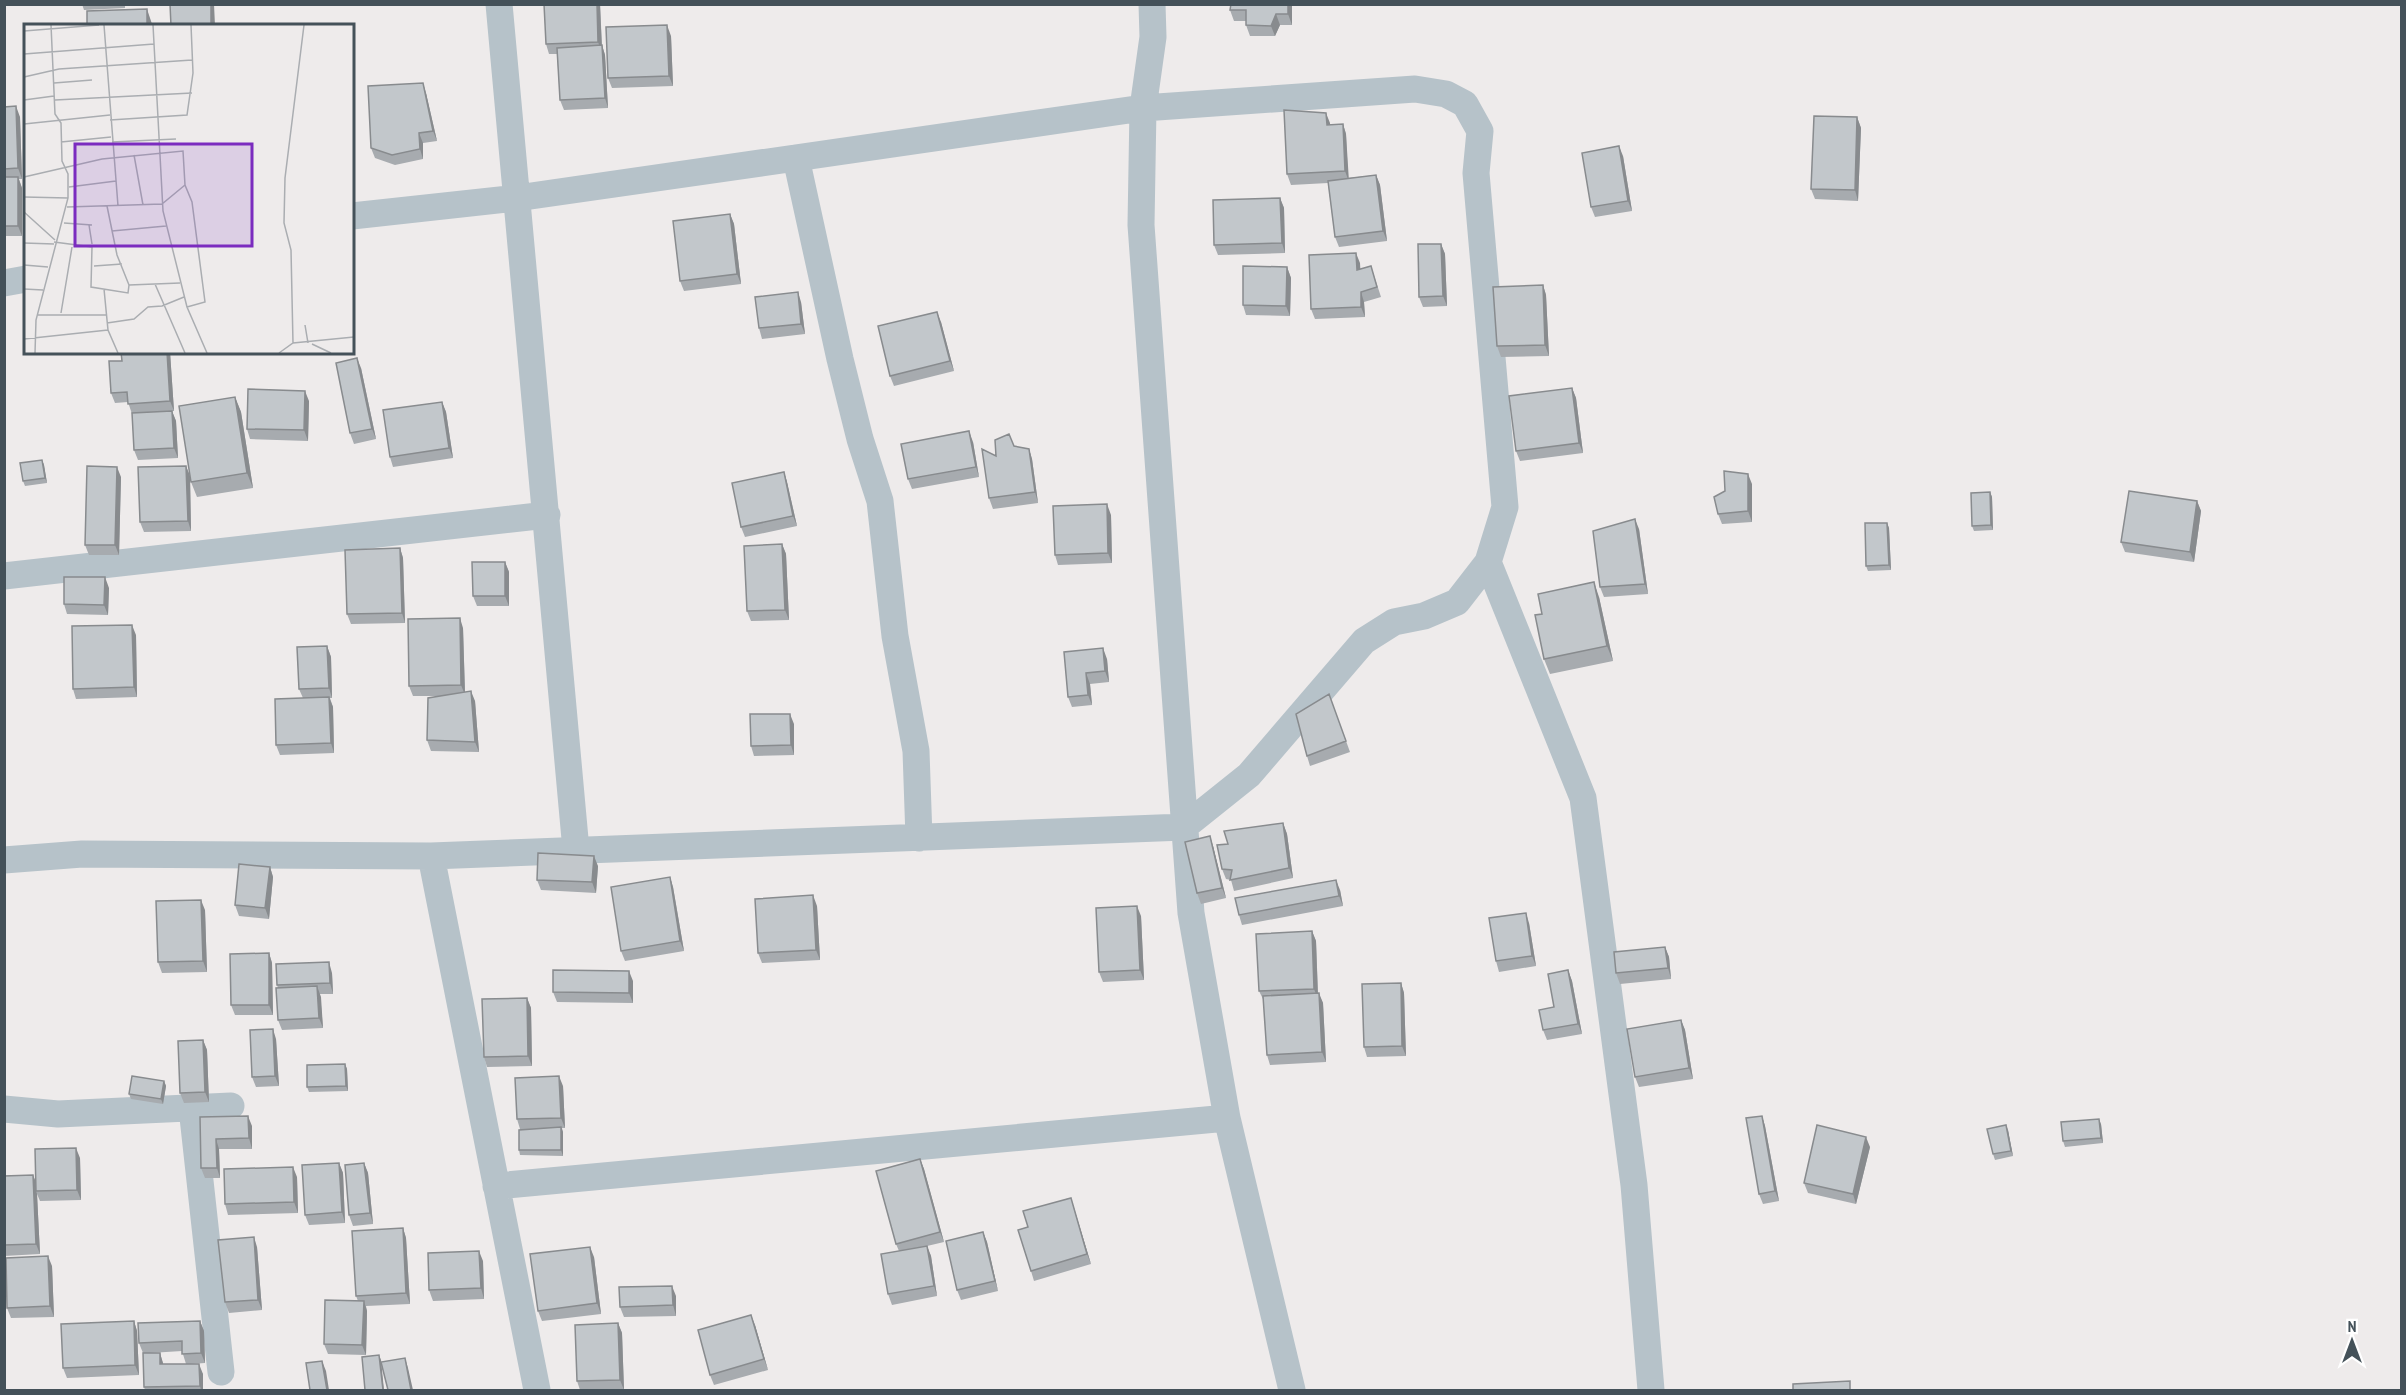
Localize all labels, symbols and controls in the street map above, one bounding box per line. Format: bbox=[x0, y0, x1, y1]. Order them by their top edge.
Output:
inset map bbox=[24, 24, 354, 354]
north arrow bbox=[2322, 1311, 2382, 1371]
text: N bbox=[2348, 1316, 2356, 1336]

